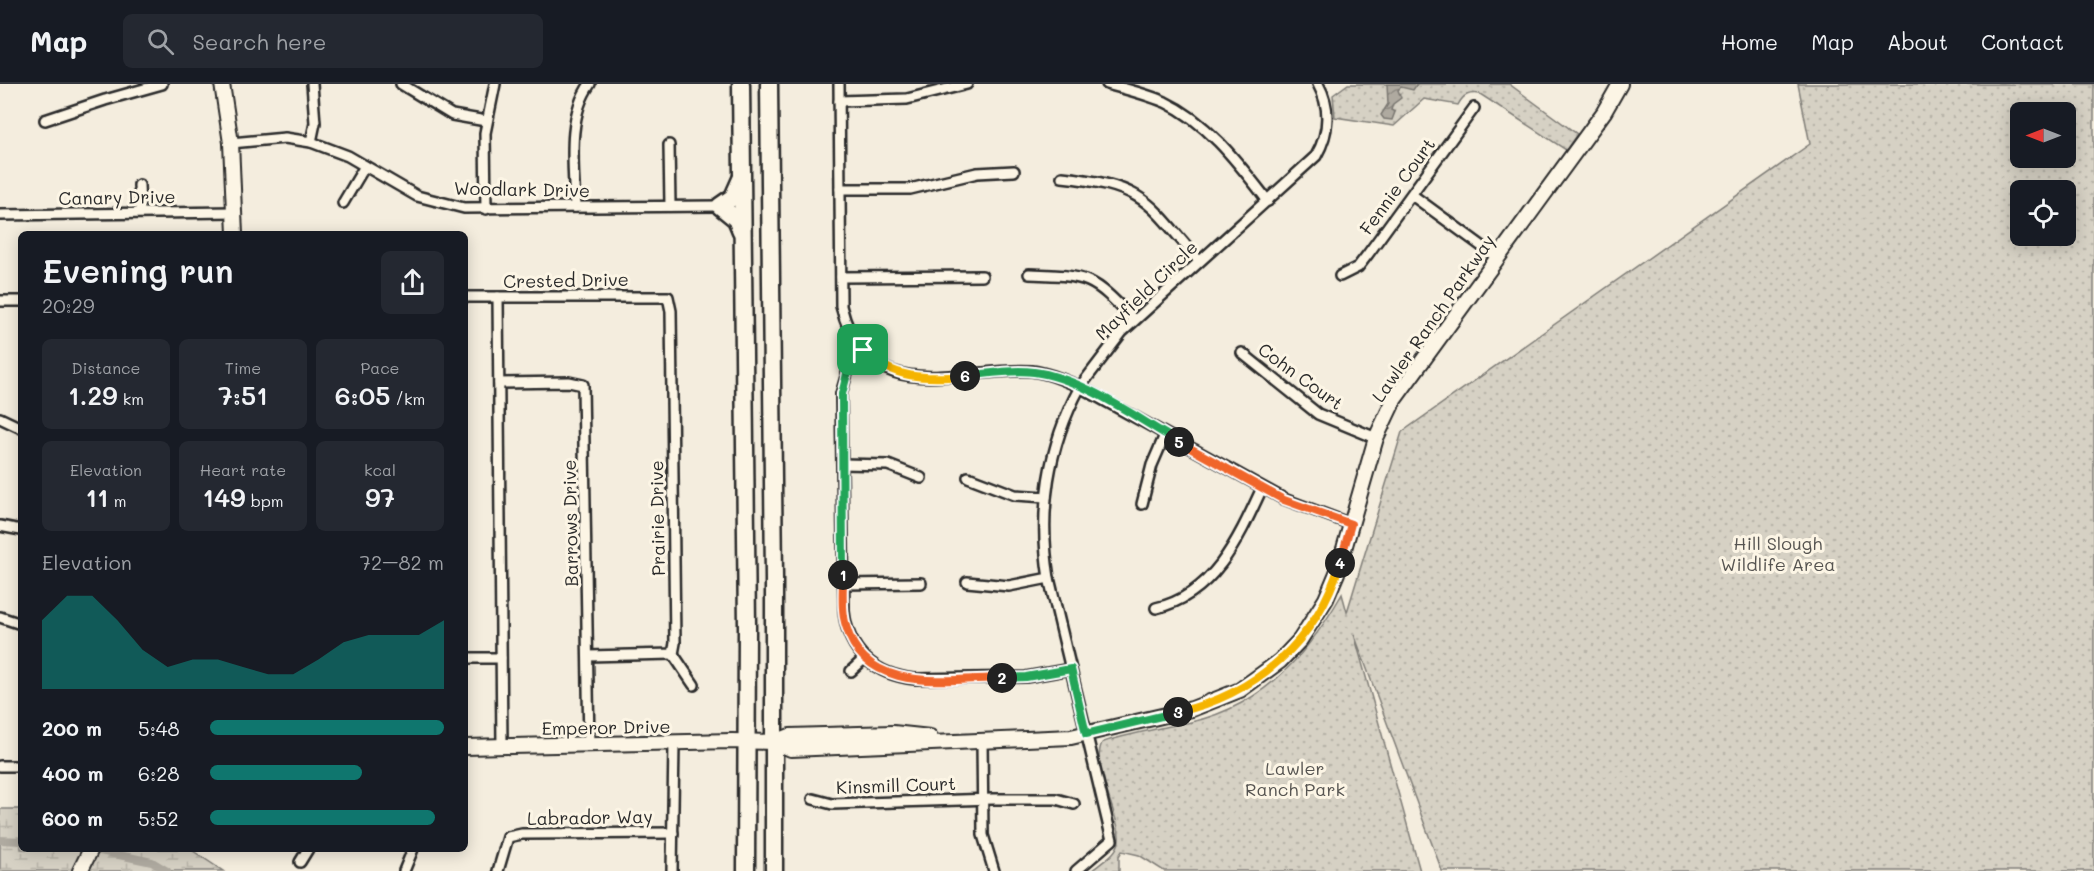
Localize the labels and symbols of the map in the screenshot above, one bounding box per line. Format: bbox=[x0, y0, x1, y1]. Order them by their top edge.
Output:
north arrow bbox=[2010, 102, 2076, 168]
street label: Fennie Court bbox=[1354, 133, 1440, 239]
street label: Woodlark Drive bbox=[454, 176, 590, 202]
street label: Canary Drive bbox=[58, 184, 176, 210]
street label: Lawler Ranch Parkway bbox=[1366, 229, 1500, 407]
street label: Mayfield Circle bbox=[1089, 235, 1203, 345]
street label: Crested Drive bbox=[503, 267, 629, 293]
pin bbox=[837, 324, 888, 375]
street label: Cohn Court bbox=[1254, 337, 1348, 415]
pin: 6 bbox=[950, 361, 980, 391]
pin: 5 bbox=[1164, 427, 1194, 457]
street label: Barrows Drive bbox=[557, 459, 583, 587]
street label: Prairie Drive bbox=[644, 460, 670, 576]
park label: Hill Slough Wildlife Area bbox=[1720, 531, 1836, 576]
pin: 4 bbox=[1325, 548, 1355, 578]
pin: 1 bbox=[828, 560, 858, 590]
pin: 2 bbox=[987, 663, 1017, 693]
pin: 3 bbox=[1163, 697, 1193, 727]
street label: Emperor Drive bbox=[541, 714, 671, 740]
park label: Lawler Ranch Park bbox=[1245, 756, 1345, 801]
street label: Kinsmill Court bbox=[836, 771, 956, 799]
street label: Labrador Way bbox=[527, 804, 653, 830]

